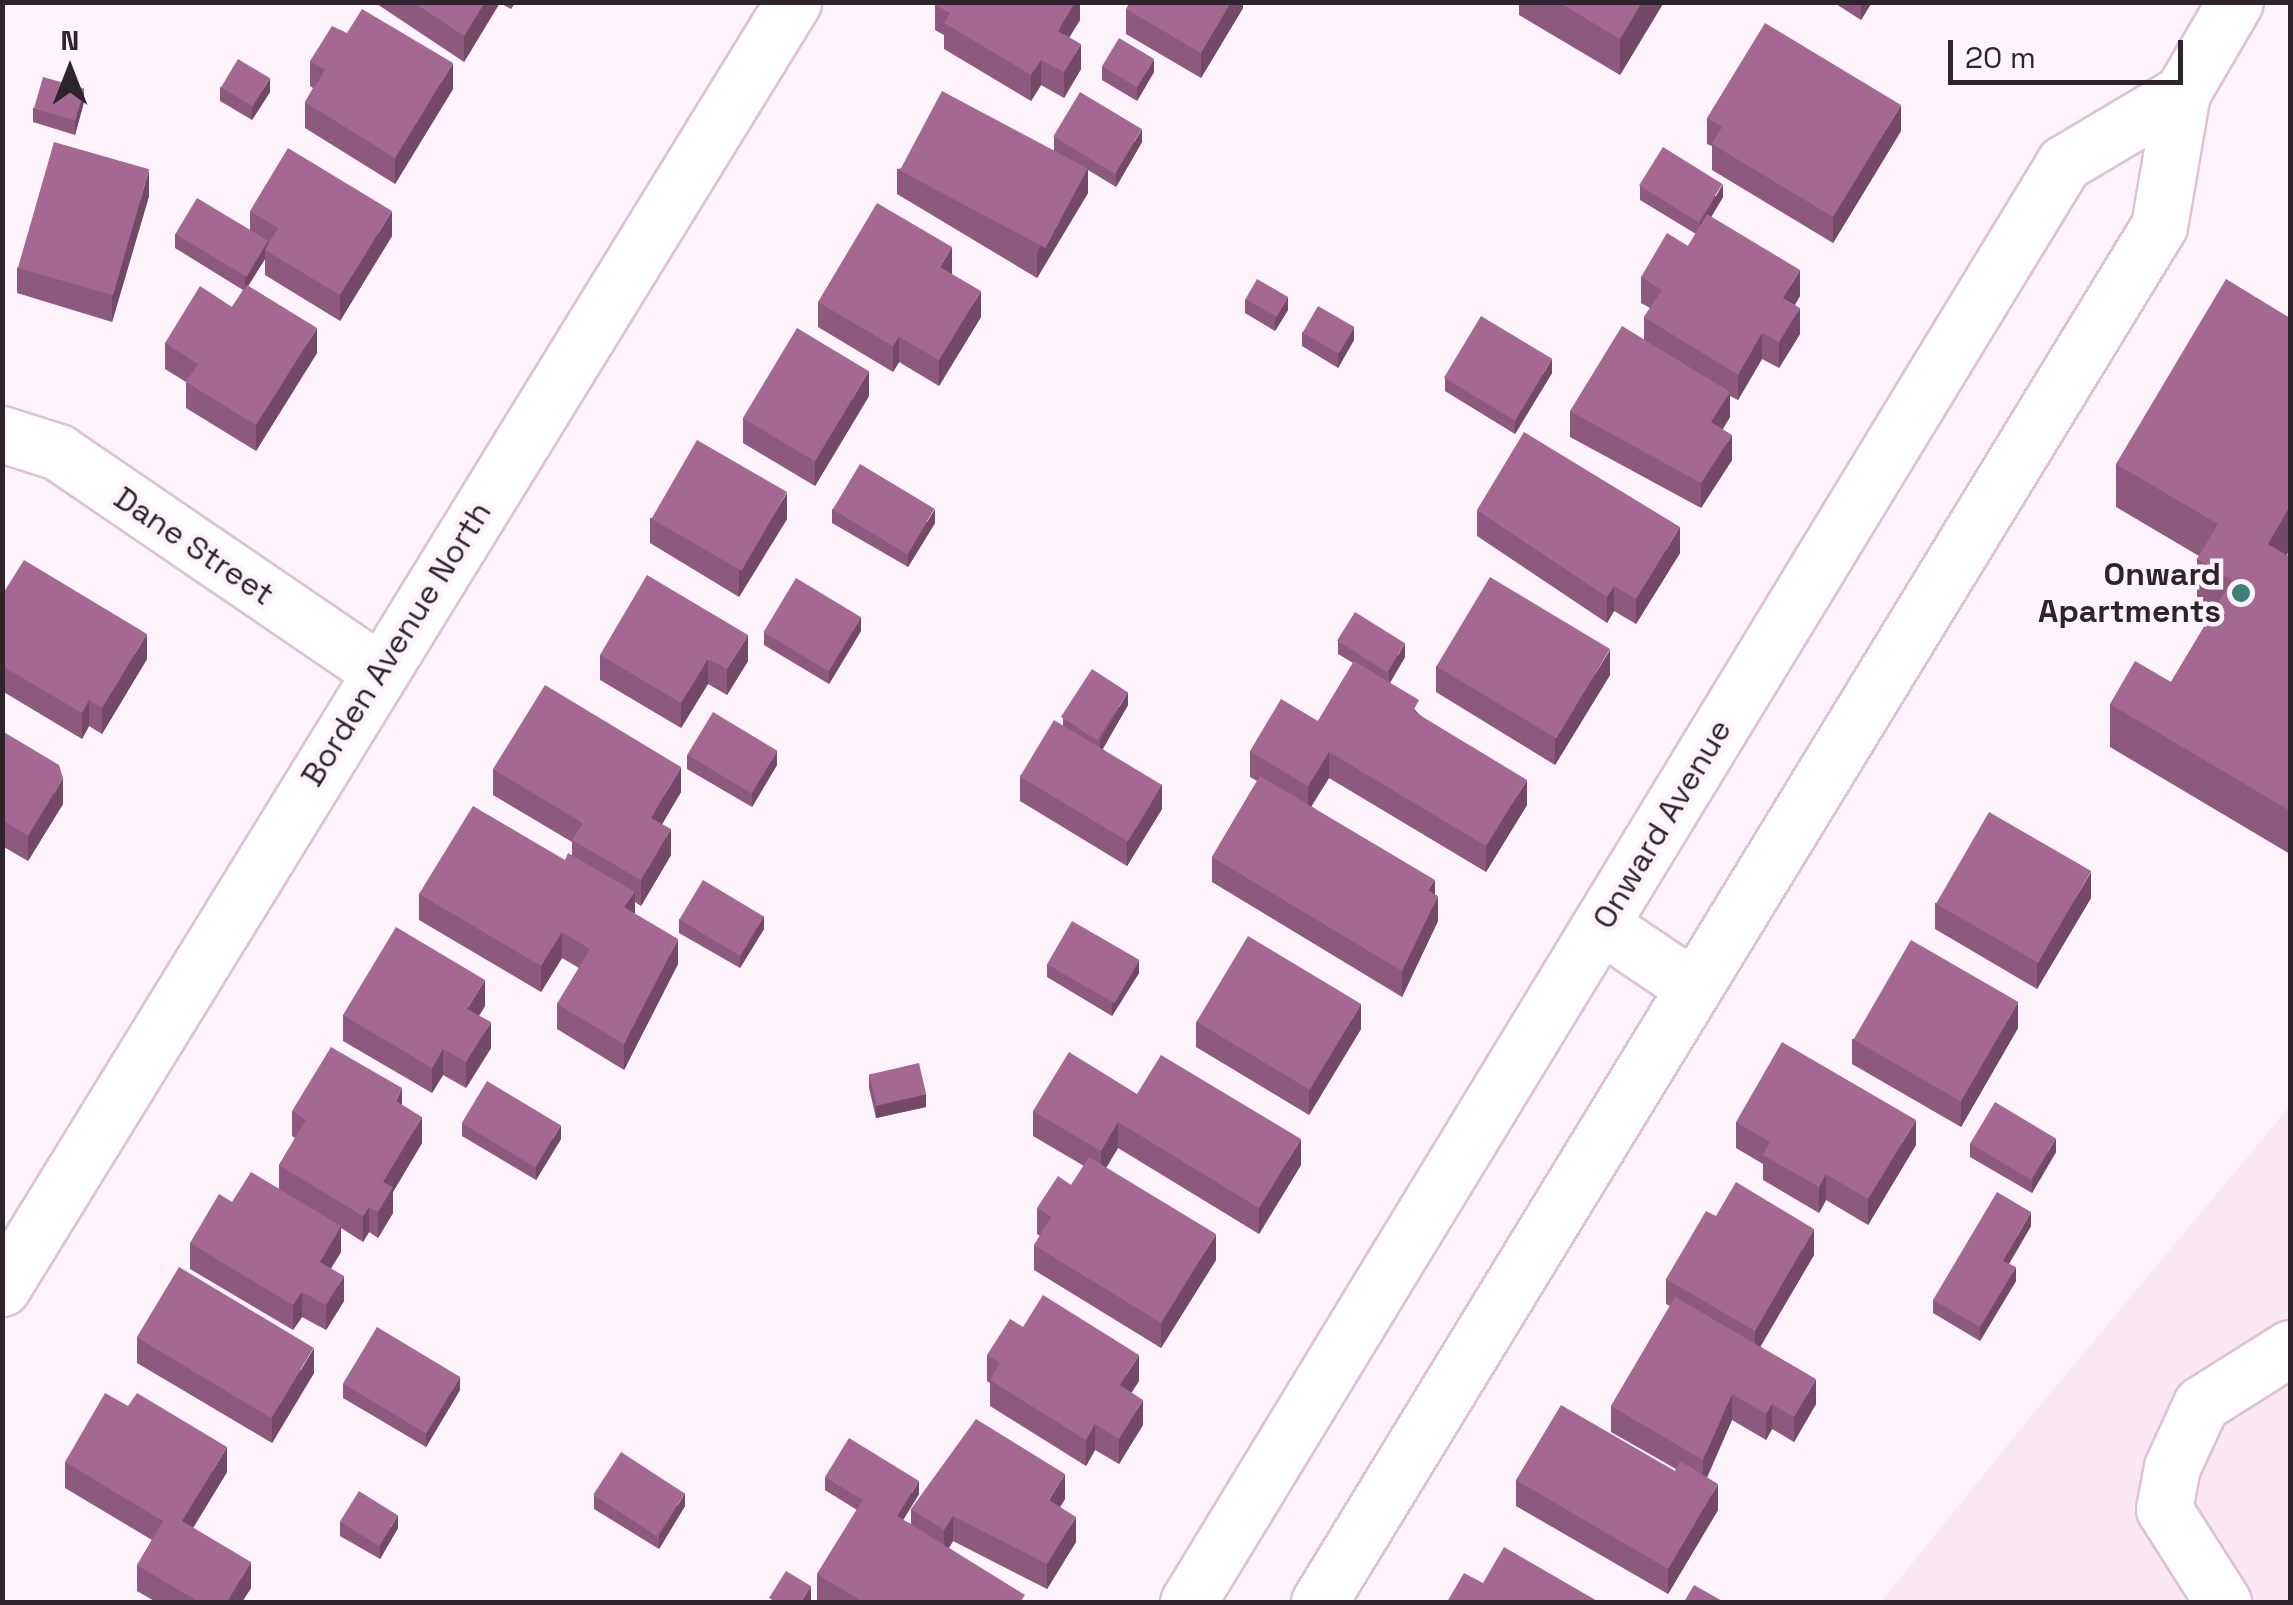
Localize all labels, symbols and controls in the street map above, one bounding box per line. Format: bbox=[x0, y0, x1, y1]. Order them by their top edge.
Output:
north arrow bbox=[20, 20, 120, 120]
scale bar bbox=[1953, 20, 2188, 82]
text: N bbox=[61, 22, 79, 58]
text: 20 m bbox=[1965, 38, 2036, 77]
street label: Dane Street bbox=[107, 479, 281, 613]
street label: Borden Avenue North bbox=[293, 495, 499, 793]
place label: Onward Apartments bbox=[2038, 556, 2221, 631]
marker: Onward Apartments bbox=[2230, 582, 2252, 604]
street label: Onward Avenue bbox=[1584, 712, 1740, 936]

